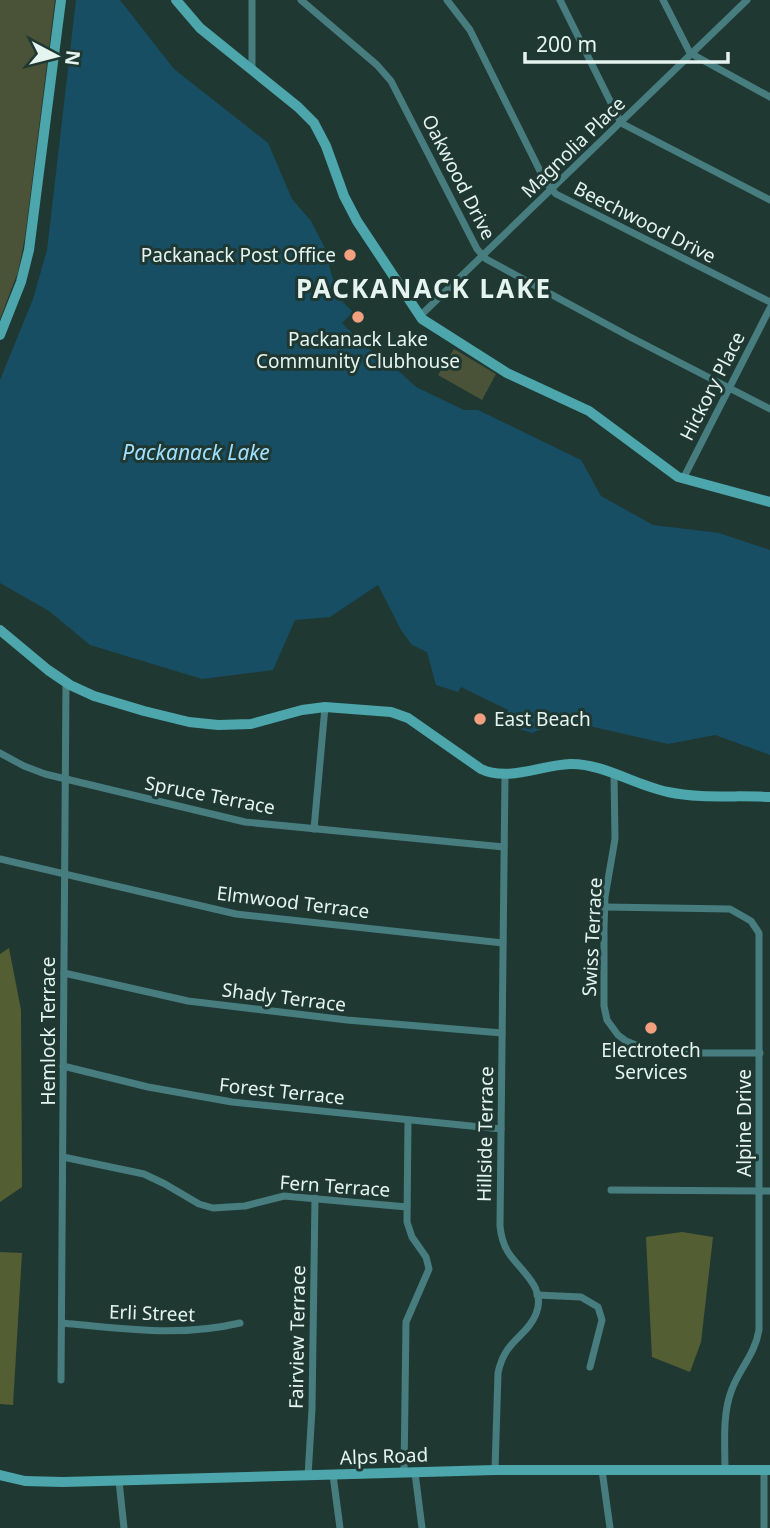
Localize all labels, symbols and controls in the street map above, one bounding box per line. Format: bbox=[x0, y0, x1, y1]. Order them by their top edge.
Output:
north arrow bbox=[21, 21, 91, 91]
scale bar bbox=[525, 21, 728, 65]
text: 200 m bbox=[536, 30, 597, 58]
text: N bbox=[59, 49, 87, 67]
street label: Magnolia Place bbox=[515, 91, 631, 203]
street label: Oakwood Drive bbox=[416, 110, 502, 244]
street label: Beechwood Drive bbox=[570, 175, 720, 269]
place label: Packanack Post Office bbox=[141, 242, 336, 268]
marker: Packanack Post Office bbox=[342, 247, 358, 263]
district label: PACKANACK LAKE bbox=[296, 270, 552, 306]
marker: Packanack Lake Community Clubhouse bbox=[350, 309, 366, 325]
place label: Packanack Lake Community Clubhouse bbox=[256, 326, 460, 374]
street label: Hickory Place bbox=[673, 327, 751, 445]
water label: Packanack Lake bbox=[122, 438, 270, 466]
place label: East Beach bbox=[494, 706, 591, 732]
marker: East Beach bbox=[472, 711, 488, 727]
street label: Spruce Terrace bbox=[143, 770, 277, 820]
street label: Swiss Terrace bbox=[576, 877, 608, 997]
street label: Elmwood Terrace bbox=[215, 880, 371, 924]
street label: Hemlock Terrace bbox=[35, 957, 61, 1105]
street label: Shady Terrace bbox=[220, 976, 348, 1018]
marker: Electrotech Services bbox=[643, 1020, 659, 1036]
place label: Electrotech Services bbox=[601, 1037, 701, 1085]
street label: Hillside Terrace bbox=[471, 1066, 499, 1202]
street label: Alpine Drive bbox=[731, 1069, 757, 1177]
street label: Forest Terrace bbox=[218, 1071, 346, 1111]
street label: Fern Terrace bbox=[279, 1169, 391, 1203]
street label: Fairview Terrace bbox=[283, 1265, 311, 1409]
street label: Erli Street bbox=[108, 1299, 196, 1328]
street label: Alps Road bbox=[339, 1441, 429, 1471]

